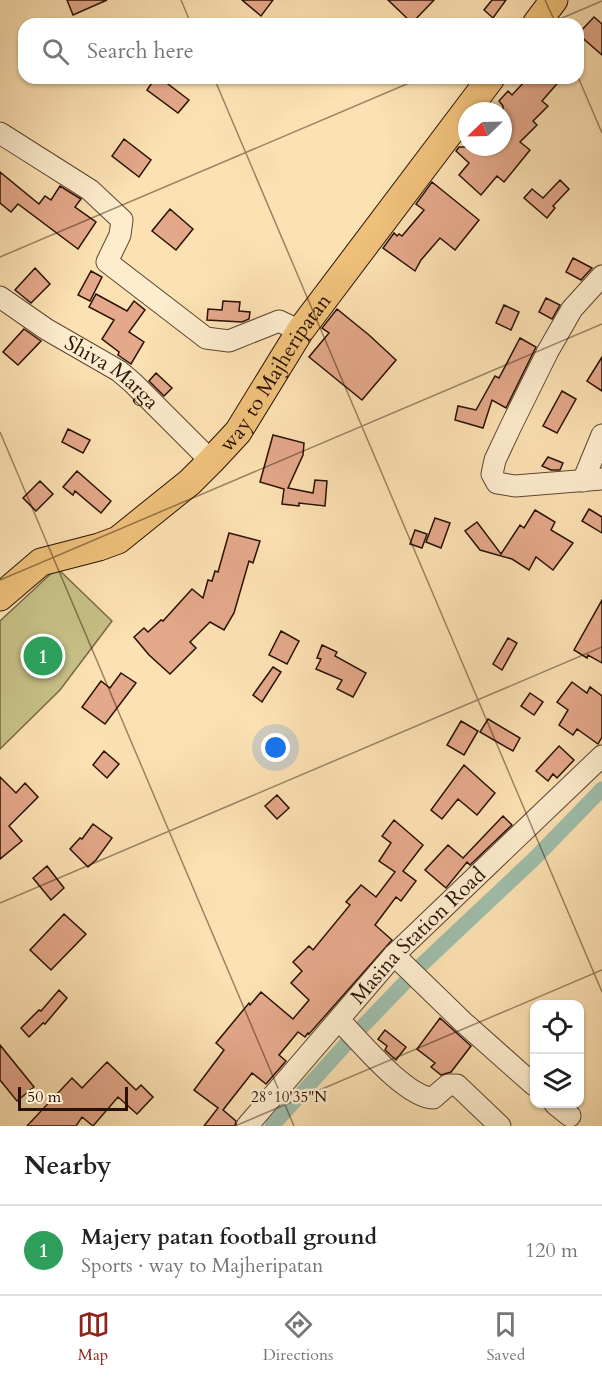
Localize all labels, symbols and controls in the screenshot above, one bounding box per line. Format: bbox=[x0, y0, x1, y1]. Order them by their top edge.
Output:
search box bbox=[18, 18, 584, 84]
icon: search bbox=[39, 35, 72, 68]
text: Search here bbox=[87, 36, 194, 66]
north arrow bbox=[458, 102, 512, 156]
street label: way to Majheripatan bbox=[213, 288, 338, 458]
street label: Shiva Marga bbox=[59, 329, 165, 416]
pin: 1 bbox=[24, 634, 63, 678]
your location bbox=[261, 733, 290, 762]
street label: Masina Station Road bbox=[344, 861, 492, 1011]
map controls bbox=[530, 1000, 584, 1108]
button: locate bbox=[530, 1000, 584, 1054]
button: layers bbox=[530, 1054, 584, 1108]
scale bar bbox=[18, 1084, 128, 1112]
text: 50 m bbox=[27, 1086, 61, 1108]
text: 28°10'35"N bbox=[251, 1087, 327, 1107]
text: Nearby bbox=[24, 1148, 112, 1183]
text: Majery patan football ground bbox=[81, 1222, 377, 1252]
text: 1 bbox=[38, 1237, 49, 1264]
text: 120 m bbox=[525, 1237, 578, 1264]
text: Sports · way to Majheripatan bbox=[81, 1252, 323, 1279]
tab: Map bbox=[77, 1308, 110, 1366]
tab: Directions bbox=[263, 1308, 333, 1366]
tab: Saved bbox=[487, 1308, 525, 1366]

